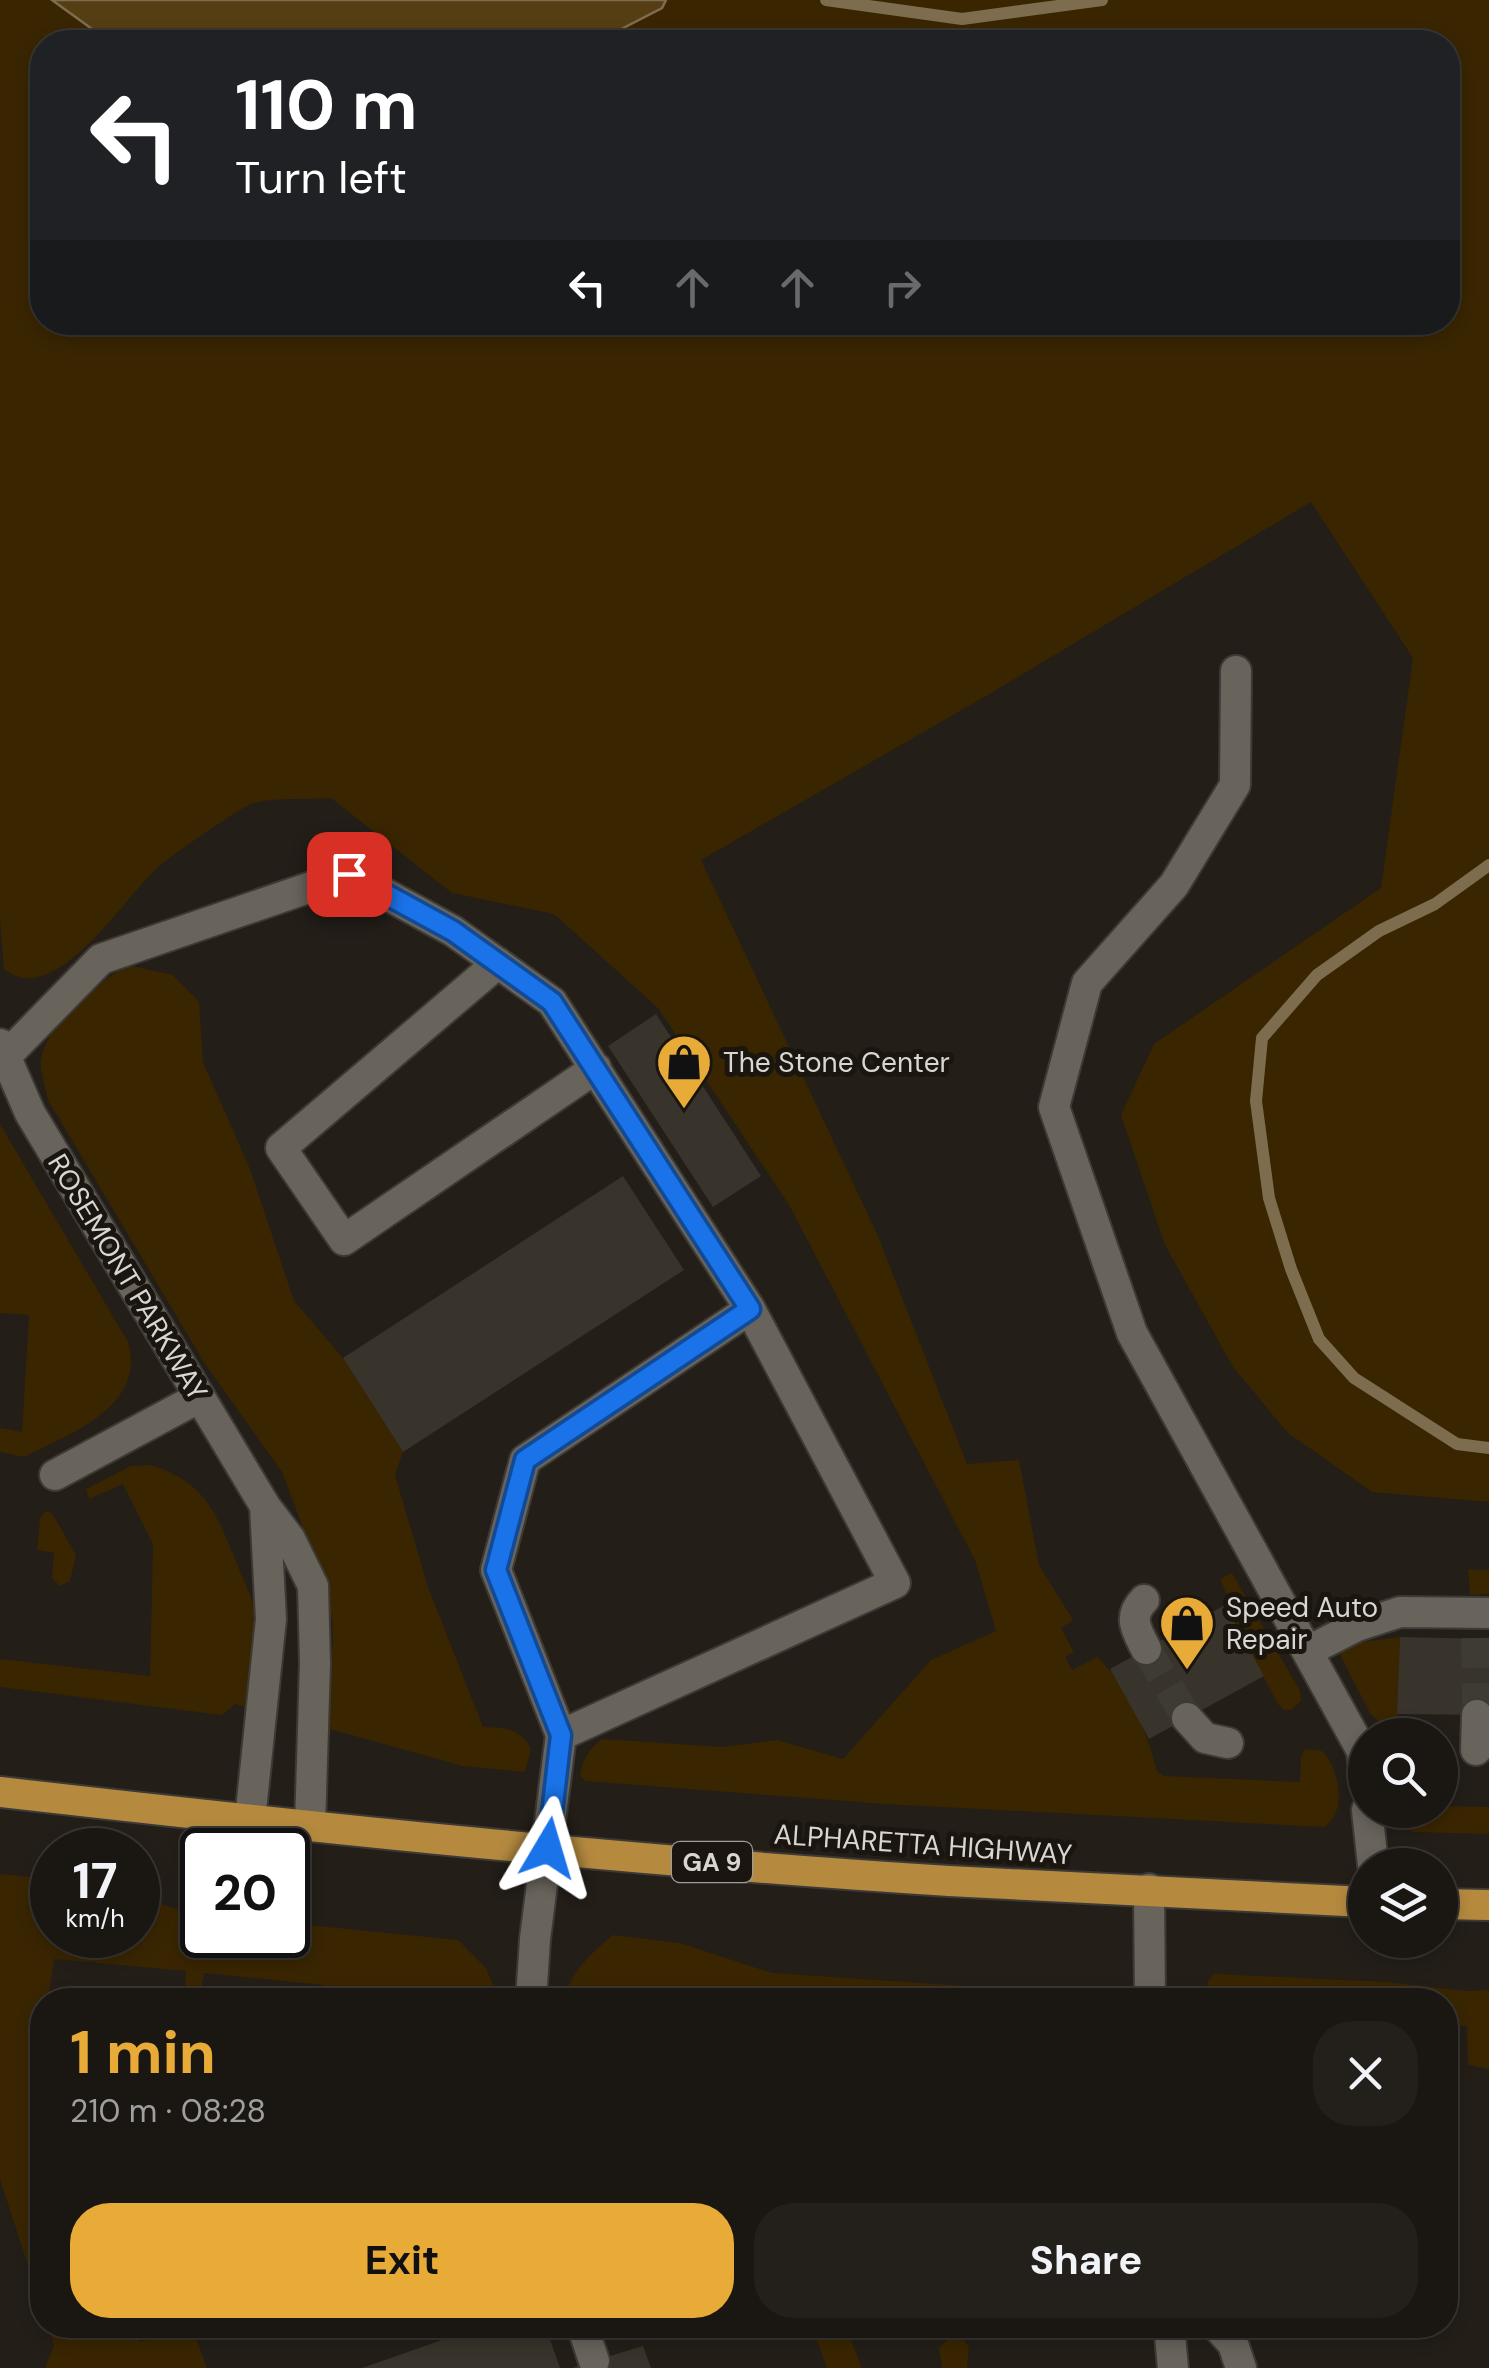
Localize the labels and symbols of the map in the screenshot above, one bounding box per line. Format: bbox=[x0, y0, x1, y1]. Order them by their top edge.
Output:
pin bbox=[307, 832, 392, 917]
shop icon: The Stone Center bbox=[654, 1032, 714, 1111]
place label: The Stone Center bbox=[723, 1044, 950, 1081]
street label: ROSEMONT PARKWAY bbox=[39, 1147, 216, 1407]
place label: Speed Auto Repair bbox=[1226, 1589, 1378, 1658]
shop icon: Speed Auto Repair bbox=[1157, 1593, 1217, 1672]
position arrow bbox=[496, 1796, 600, 1900]
street label: ALPHARETTA HIGHWAY bbox=[773, 1816, 1073, 1873]
speed limit sign: 20 bbox=[180, 1828, 310, 1958]
road number: GA 9 bbox=[672, 1842, 752, 1882]

